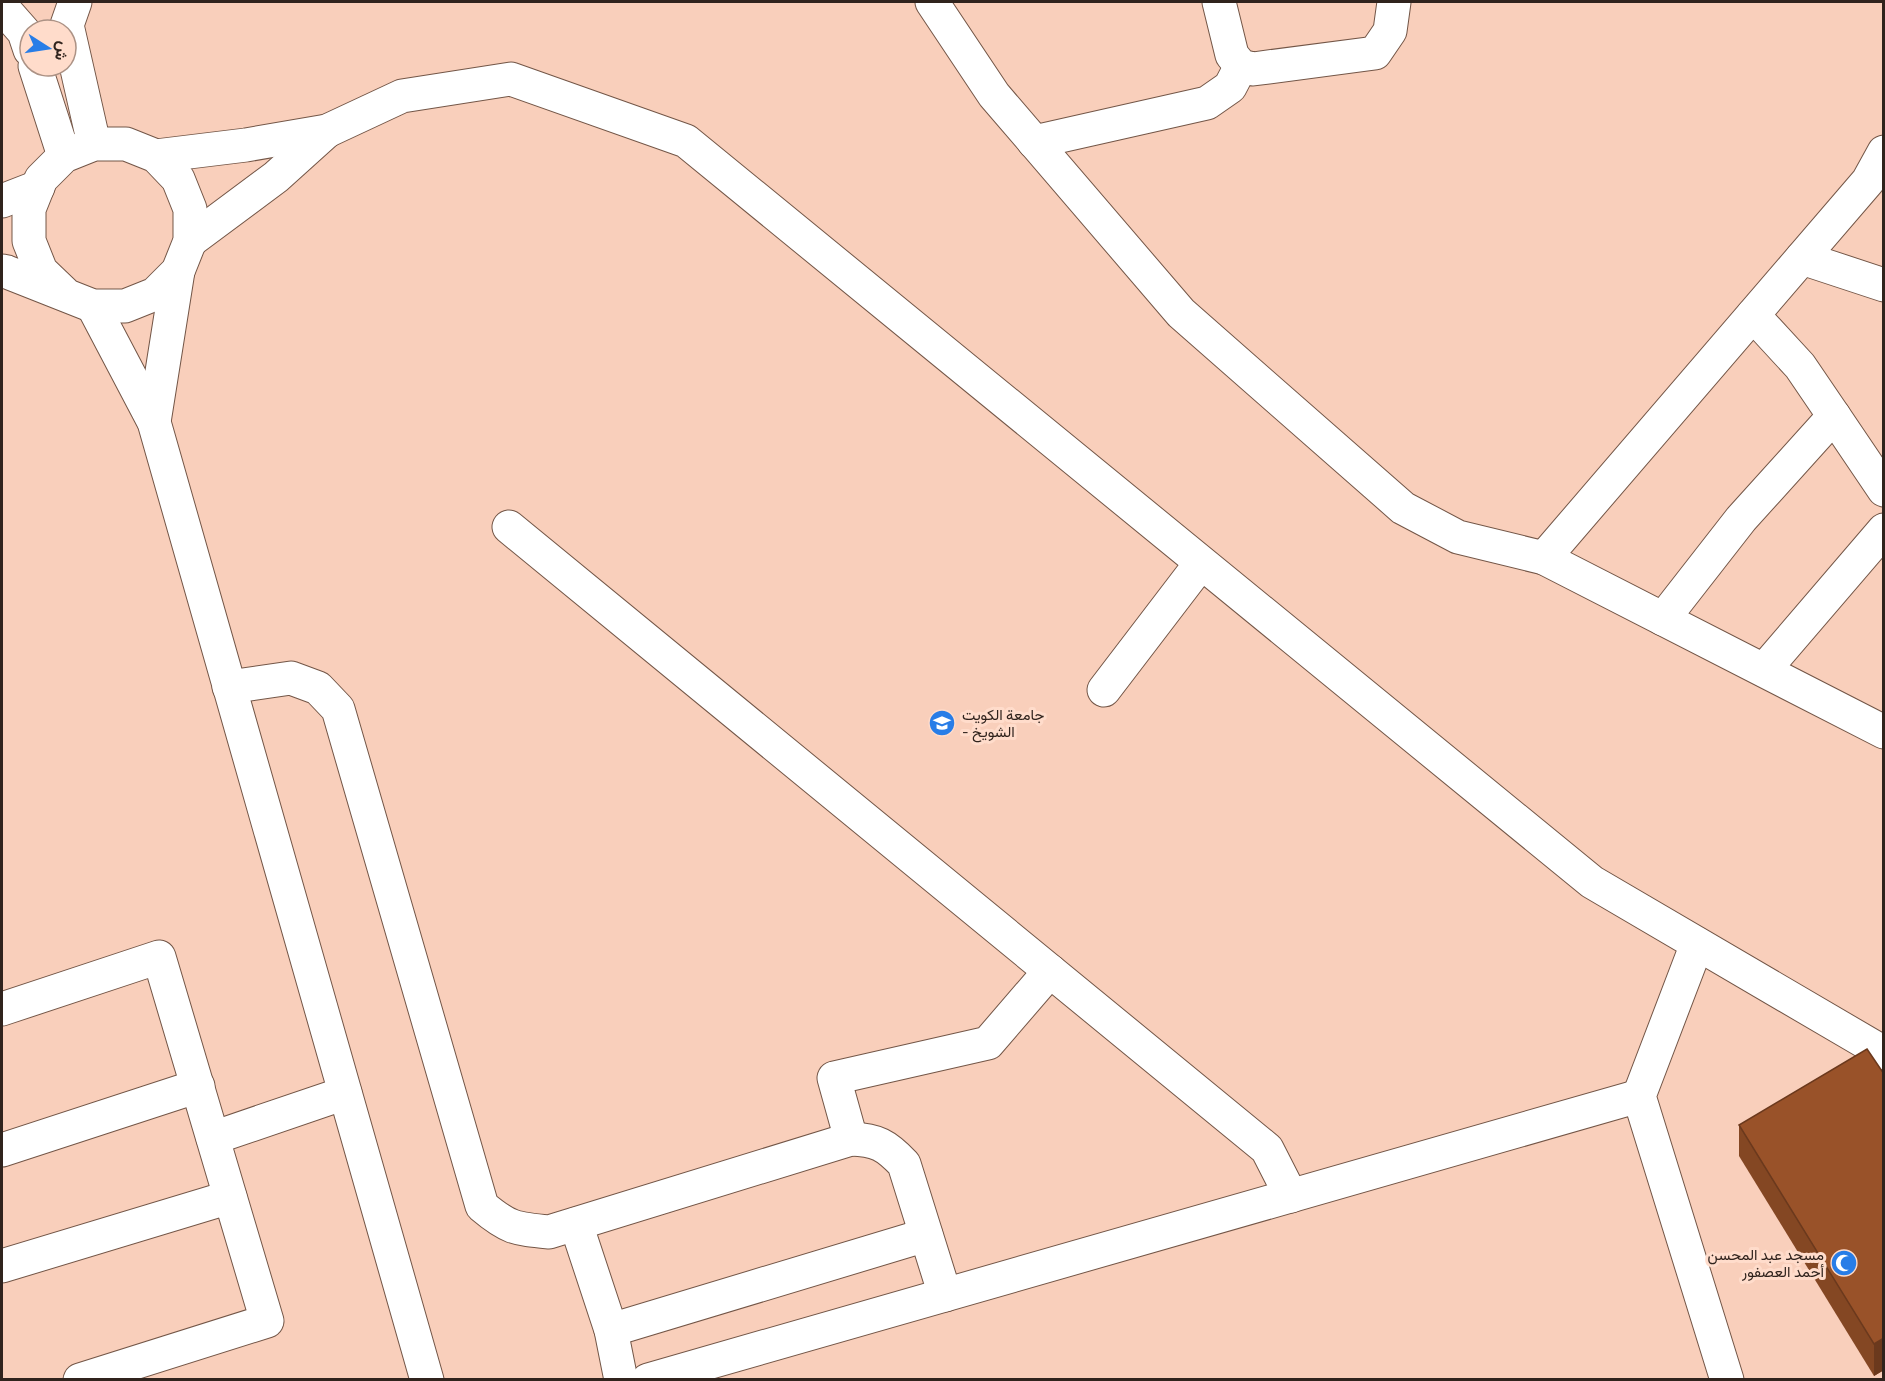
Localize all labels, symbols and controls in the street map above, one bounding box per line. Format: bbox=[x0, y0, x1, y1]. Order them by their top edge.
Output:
north arrow bbox=[18, 18, 78, 78]
text: ش bbox=[49, 39, 76, 63]
place label: جامعة الكويت - الشويخ bbox=[962, 703, 1044, 743]
school or university icon: جامعة الكويت - الشويخ bbox=[927, 708, 957, 738]
place label: مسجد عبد المحسن أحمد العصفور bbox=[1707, 1243, 1825, 1283]
mosque icon: مسجد عبد المحسن أحمد العصفور bbox=[1829, 1248, 1859, 1278]

